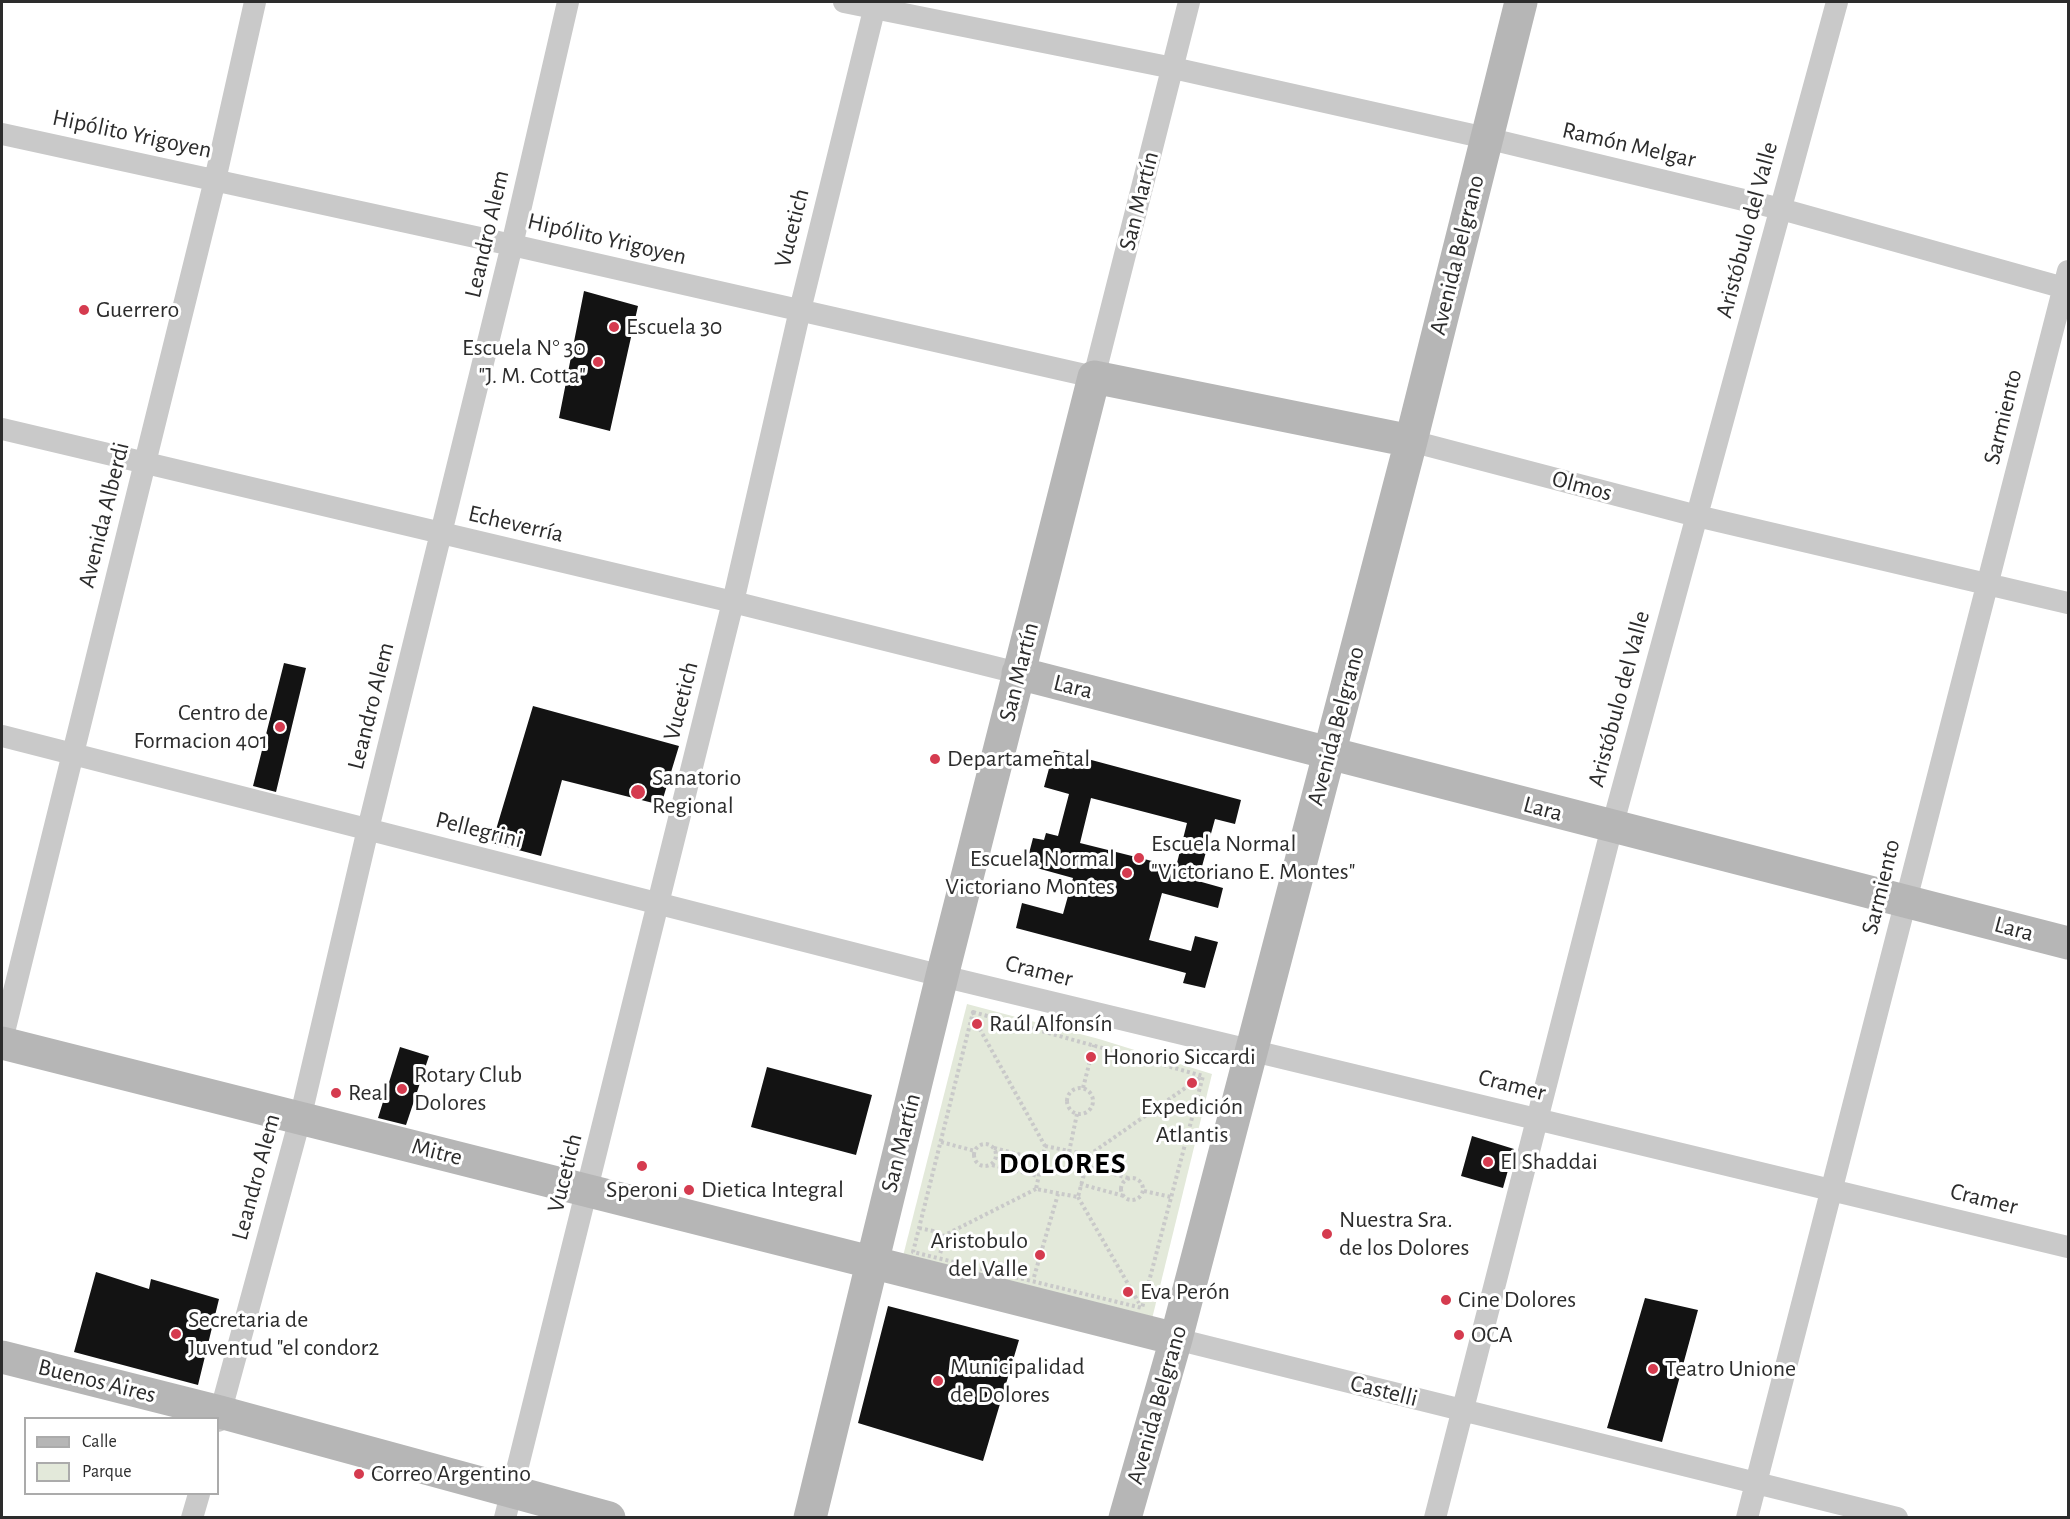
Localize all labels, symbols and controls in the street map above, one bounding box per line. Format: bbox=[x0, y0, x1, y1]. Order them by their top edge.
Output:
street label: Hipólito Yrigoyen bbox=[50, 103, 214, 165]
street label: Ramón Melgar bbox=[1559, 116, 1699, 174]
street label: Aristóbulo del Valle bbox=[1710, 139, 1784, 321]
street label: San Martín bbox=[1113, 148, 1165, 254]
street label: Leandro Alem bbox=[458, 167, 516, 301]
street label: Avenida Belgrano bbox=[1423, 172, 1491, 338]
street label: Vucetich bbox=[768, 186, 816, 270]
street label: Hipólito Yrigoyen bbox=[525, 207, 689, 271]
place label: Guerrero bbox=[96, 296, 179, 324]
marker: Guerrero bbox=[77, 303, 91, 317]
place label: Escuela 30 bbox=[626, 313, 723, 341]
marker: Escuela 30 bbox=[607, 320, 621, 334]
place label: Escuela N° 30 "J. M. Cotta" bbox=[462, 334, 586, 390]
marker: Escuela N° 30 "J. M. Cotta" bbox=[591, 355, 605, 369]
street label: Sarmiento bbox=[1977, 366, 2029, 468]
street label: Avenida Alberdi bbox=[72, 439, 136, 591]
street label: Olmos bbox=[1549, 464, 1615, 508]
street label: Echeverría bbox=[465, 499, 567, 549]
street label: Aristóbulo del Valle bbox=[1582, 608, 1656, 790]
street label: San Martín bbox=[993, 619, 1045, 725]
street label: Leandro Alem bbox=[341, 639, 401, 773]
street label: Avenida Belgrano bbox=[1301, 643, 1371, 809]
street label: Vucetich bbox=[657, 659, 705, 743]
street label: Lara bbox=[1050, 668, 1096, 706]
place label: Centro de Formacion 401 bbox=[133, 699, 268, 755]
marker: Centro de Formacion 401 bbox=[273, 720, 287, 734]
place label: Departamental bbox=[947, 745, 1090, 773]
marker: Departamental bbox=[928, 752, 942, 766]
place label: Sanatorio Regional bbox=[652, 764, 741, 820]
marker: Sanatorio Regional bbox=[629, 783, 647, 801]
street label: Lara bbox=[1520, 790, 1566, 828]
street label: Pellegrini bbox=[433, 805, 525, 855]
place label: Escuela Normal "Victoriano E. Montes" bbox=[1151, 830, 1355, 886]
street label: Sarmiento bbox=[1855, 836, 1907, 938]
place label: Escuela Normal Victoriano Montes bbox=[945, 845, 1115, 901]
marker: Escuela Normal "Victoriano E. Montes" bbox=[1132, 851, 1146, 865]
marker: Escuela Normal Victoriano Montes bbox=[1120, 866, 1134, 880]
street label: Lara bbox=[1991, 910, 2037, 948]
street label: Cramer bbox=[1002, 949, 1076, 993]
place label: Raúl Alfonsín bbox=[989, 1010, 1113, 1038]
marker: Raúl Alfonsín bbox=[970, 1017, 984, 1031]
place label: Honorio Siccardi bbox=[1103, 1043, 1256, 1071]
marker: Honorio Siccardi bbox=[1084, 1050, 1098, 1064]
place label: Rotary Club Dolores bbox=[414, 1061, 522, 1117]
street label: Cramer bbox=[1475, 1063, 1549, 1107]
marker: Expedición Atlantis bbox=[1185, 1076, 1199, 1090]
place label: Real bbox=[348, 1079, 389, 1107]
marker: Rotary Club Dolores bbox=[395, 1082, 409, 1096]
marker: Real bbox=[329, 1086, 343, 1100]
street label: San Martín bbox=[875, 1090, 927, 1196]
place label: Expedición Atlantis bbox=[1141, 1093, 1243, 1149]
street label: Leandro Alem bbox=[225, 1111, 287, 1243]
street label: Vucetich bbox=[541, 1131, 589, 1215]
street label: Mitre bbox=[409, 1132, 465, 1172]
district label: DOLORES bbox=[999, 1146, 1127, 1182]
place label: El Shaddai bbox=[1500, 1148, 1598, 1176]
marker: El Shaddai bbox=[1481, 1155, 1495, 1169]
marker: Speroni bbox=[635, 1159, 649, 1173]
place label: Speroni bbox=[606, 1176, 678, 1204]
place label: Dietica Integral bbox=[701, 1176, 844, 1204]
street label: Cramer bbox=[1947, 1177, 2021, 1221]
marker: Dietica Integral bbox=[682, 1183, 696, 1197]
place label: Nuestra Sra. de los Dolores bbox=[1339, 1206, 1469, 1262]
place label: Aristobulo del Valle bbox=[931, 1227, 1028, 1283]
marker: Nuestra Sra. de los Dolores bbox=[1320, 1227, 1334, 1241]
marker: Aristobulo del Valle bbox=[1033, 1248, 1047, 1262]
place label: Eva Perón bbox=[1140, 1278, 1230, 1306]
marker: Eva Perón bbox=[1121, 1285, 1135, 1299]
place label: Cine Dolores bbox=[1458, 1286, 1576, 1314]
marker: Cine Dolores bbox=[1439, 1293, 1453, 1307]
place label: Secretaria de Juventud "el condor2 bbox=[188, 1306, 379, 1362]
place label: OCA bbox=[1471, 1321, 1513, 1349]
street label: Avenida Belgrano bbox=[1121, 1322, 1193, 1488]
marker: Secretaria de Juventud "el condor2 bbox=[169, 1327, 183, 1341]
marker: OCA bbox=[1452, 1328, 1466, 1342]
street label: Buenos Aires bbox=[35, 1352, 159, 1410]
place label: Municipalidad de Dolores bbox=[950, 1353, 1085, 1409]
place label: Teatro Unione bbox=[1665, 1355, 1796, 1383]
marker: Teatro Unione bbox=[1646, 1362, 1660, 1376]
street label: Castelli bbox=[1347, 1369, 1421, 1413]
marker: Municipalidad de Dolores bbox=[931, 1374, 945, 1388]
legend bbox=[24, 1417, 219, 1495]
text: Calle bbox=[82, 1433, 117, 1451]
place label: Correo Argentino bbox=[371, 1460, 531, 1488]
text: Parque bbox=[82, 1463, 131, 1481]
marker: Correo Argentino bbox=[352, 1467, 366, 1481]

